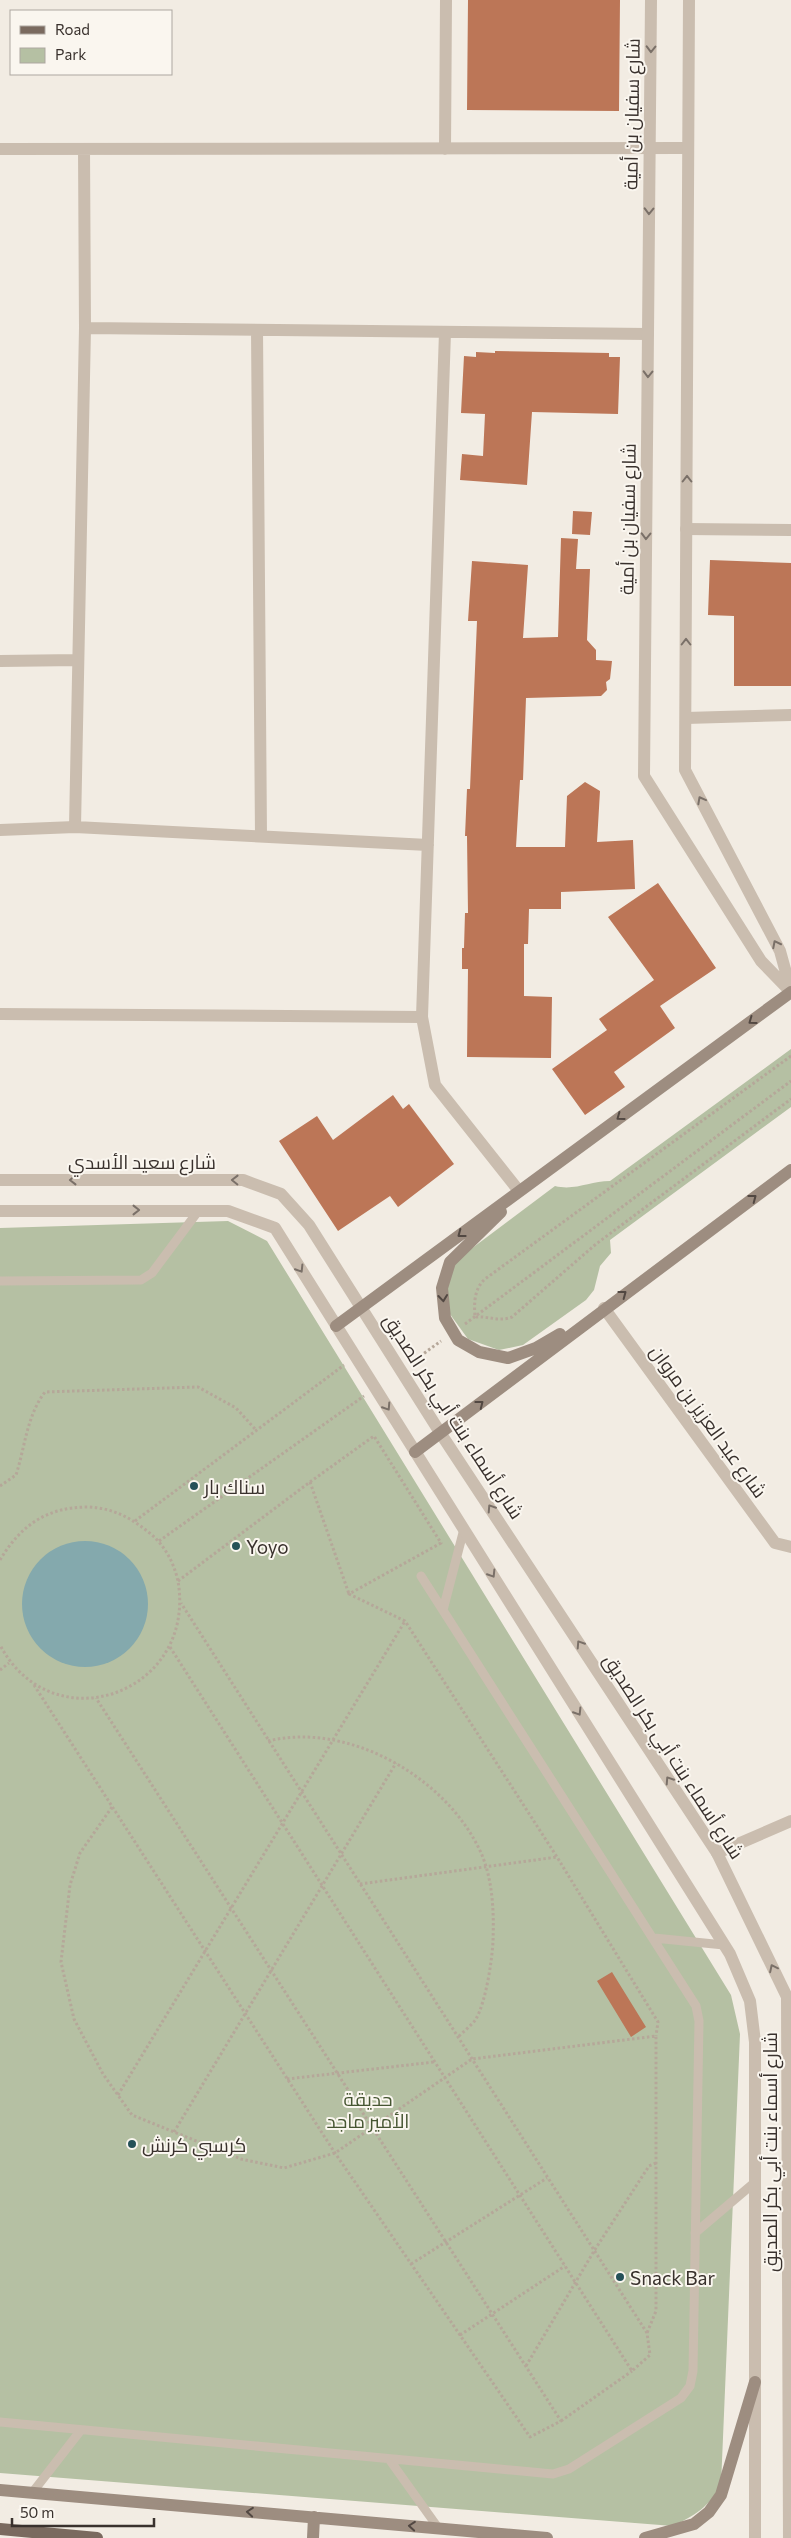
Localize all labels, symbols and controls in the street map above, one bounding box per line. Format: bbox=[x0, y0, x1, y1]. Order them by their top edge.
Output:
legend bbox=[10, 10, 172, 75]
text: Road bbox=[55, 20, 90, 38]
street label: شارع سفيان بن أمية bbox=[618, 38, 647, 190]
text: Park bbox=[55, 45, 86, 63]
one-way arrow bbox=[646, 45, 656, 53]
one-way arrow bbox=[644, 208, 654, 215]
one-way arrow bbox=[642, 370, 653, 378]
street label: شارع سفيان بن أمية bbox=[614, 443, 643, 595]
one-way arrow bbox=[682, 475, 692, 482]
one-way arrow bbox=[641, 532, 651, 540]
one-way arrow bbox=[681, 637, 691, 645]
one-way arrow bbox=[697, 796, 707, 805]
one-way arrow bbox=[772, 940, 782, 949]
one-way arrow bbox=[748, 1015, 758, 1024]
one-way arrow bbox=[616, 1111, 626, 1120]
street label: شارع سعيد الأسدي bbox=[68, 1150, 216, 1177]
one-way arrow bbox=[69, 1175, 76, 1185]
one-way arrow bbox=[231, 1175, 239, 1185]
one-way arrow bbox=[747, 1195, 756, 1203]
one-way arrow bbox=[132, 1205, 140, 1216]
one-way arrow bbox=[457, 1228, 467, 1237]
one-way arrow bbox=[294, 1264, 304, 1273]
one-way arrow bbox=[617, 1292, 626, 1300]
one-way arrow bbox=[437, 1294, 448, 1302]
street label: شارع أسماء بنت أبي بكر الصديق bbox=[376, 1309, 529, 1525]
street label: شارع عبد العزيز بن مروان bbox=[643, 1340, 772, 1504]
one-way arrow bbox=[380, 1401, 390, 1410]
one-way arrow bbox=[474, 1401, 484, 1410]
place label: سناك بار bbox=[203, 1475, 265, 1499]
marker: سناك بار bbox=[188, 1480, 200, 1492]
one-way arrow bbox=[487, 1505, 497, 1514]
place label: Yoyo bbox=[246, 1535, 289, 1558]
marker: Yoyo bbox=[230, 1540, 242, 1552]
one-way arrow bbox=[485, 1569, 495, 1578]
one-way arrow bbox=[577, 1640, 586, 1650]
street label: شارع أسماء بنت أبي بكر الصديق bbox=[596, 1649, 749, 1865]
one-way arrow bbox=[572, 1706, 581, 1715]
one-way arrow bbox=[666, 1776, 675, 1786]
one-way arrow bbox=[769, 1964, 779, 1973]
street label: شارع أسماء بنت أبي بكر الصديق bbox=[758, 2032, 785, 2272]
park label: حديقة الأمير ماجد bbox=[327, 2087, 409, 2133]
place label: كرسبي كرنش bbox=[142, 2133, 246, 2160]
marker: كرسبي كرنش bbox=[126, 2138, 138, 2150]
place label: Snack Bar bbox=[630, 2266, 716, 2289]
marker: Snack Bar bbox=[614, 2271, 626, 2283]
scale bar bbox=[12, 2496, 155, 2528]
text: 50 m bbox=[20, 2503, 54, 2521]
one-way arrow bbox=[245, 2507, 253, 2518]
one-way arrow bbox=[407, 2521, 415, 2532]

